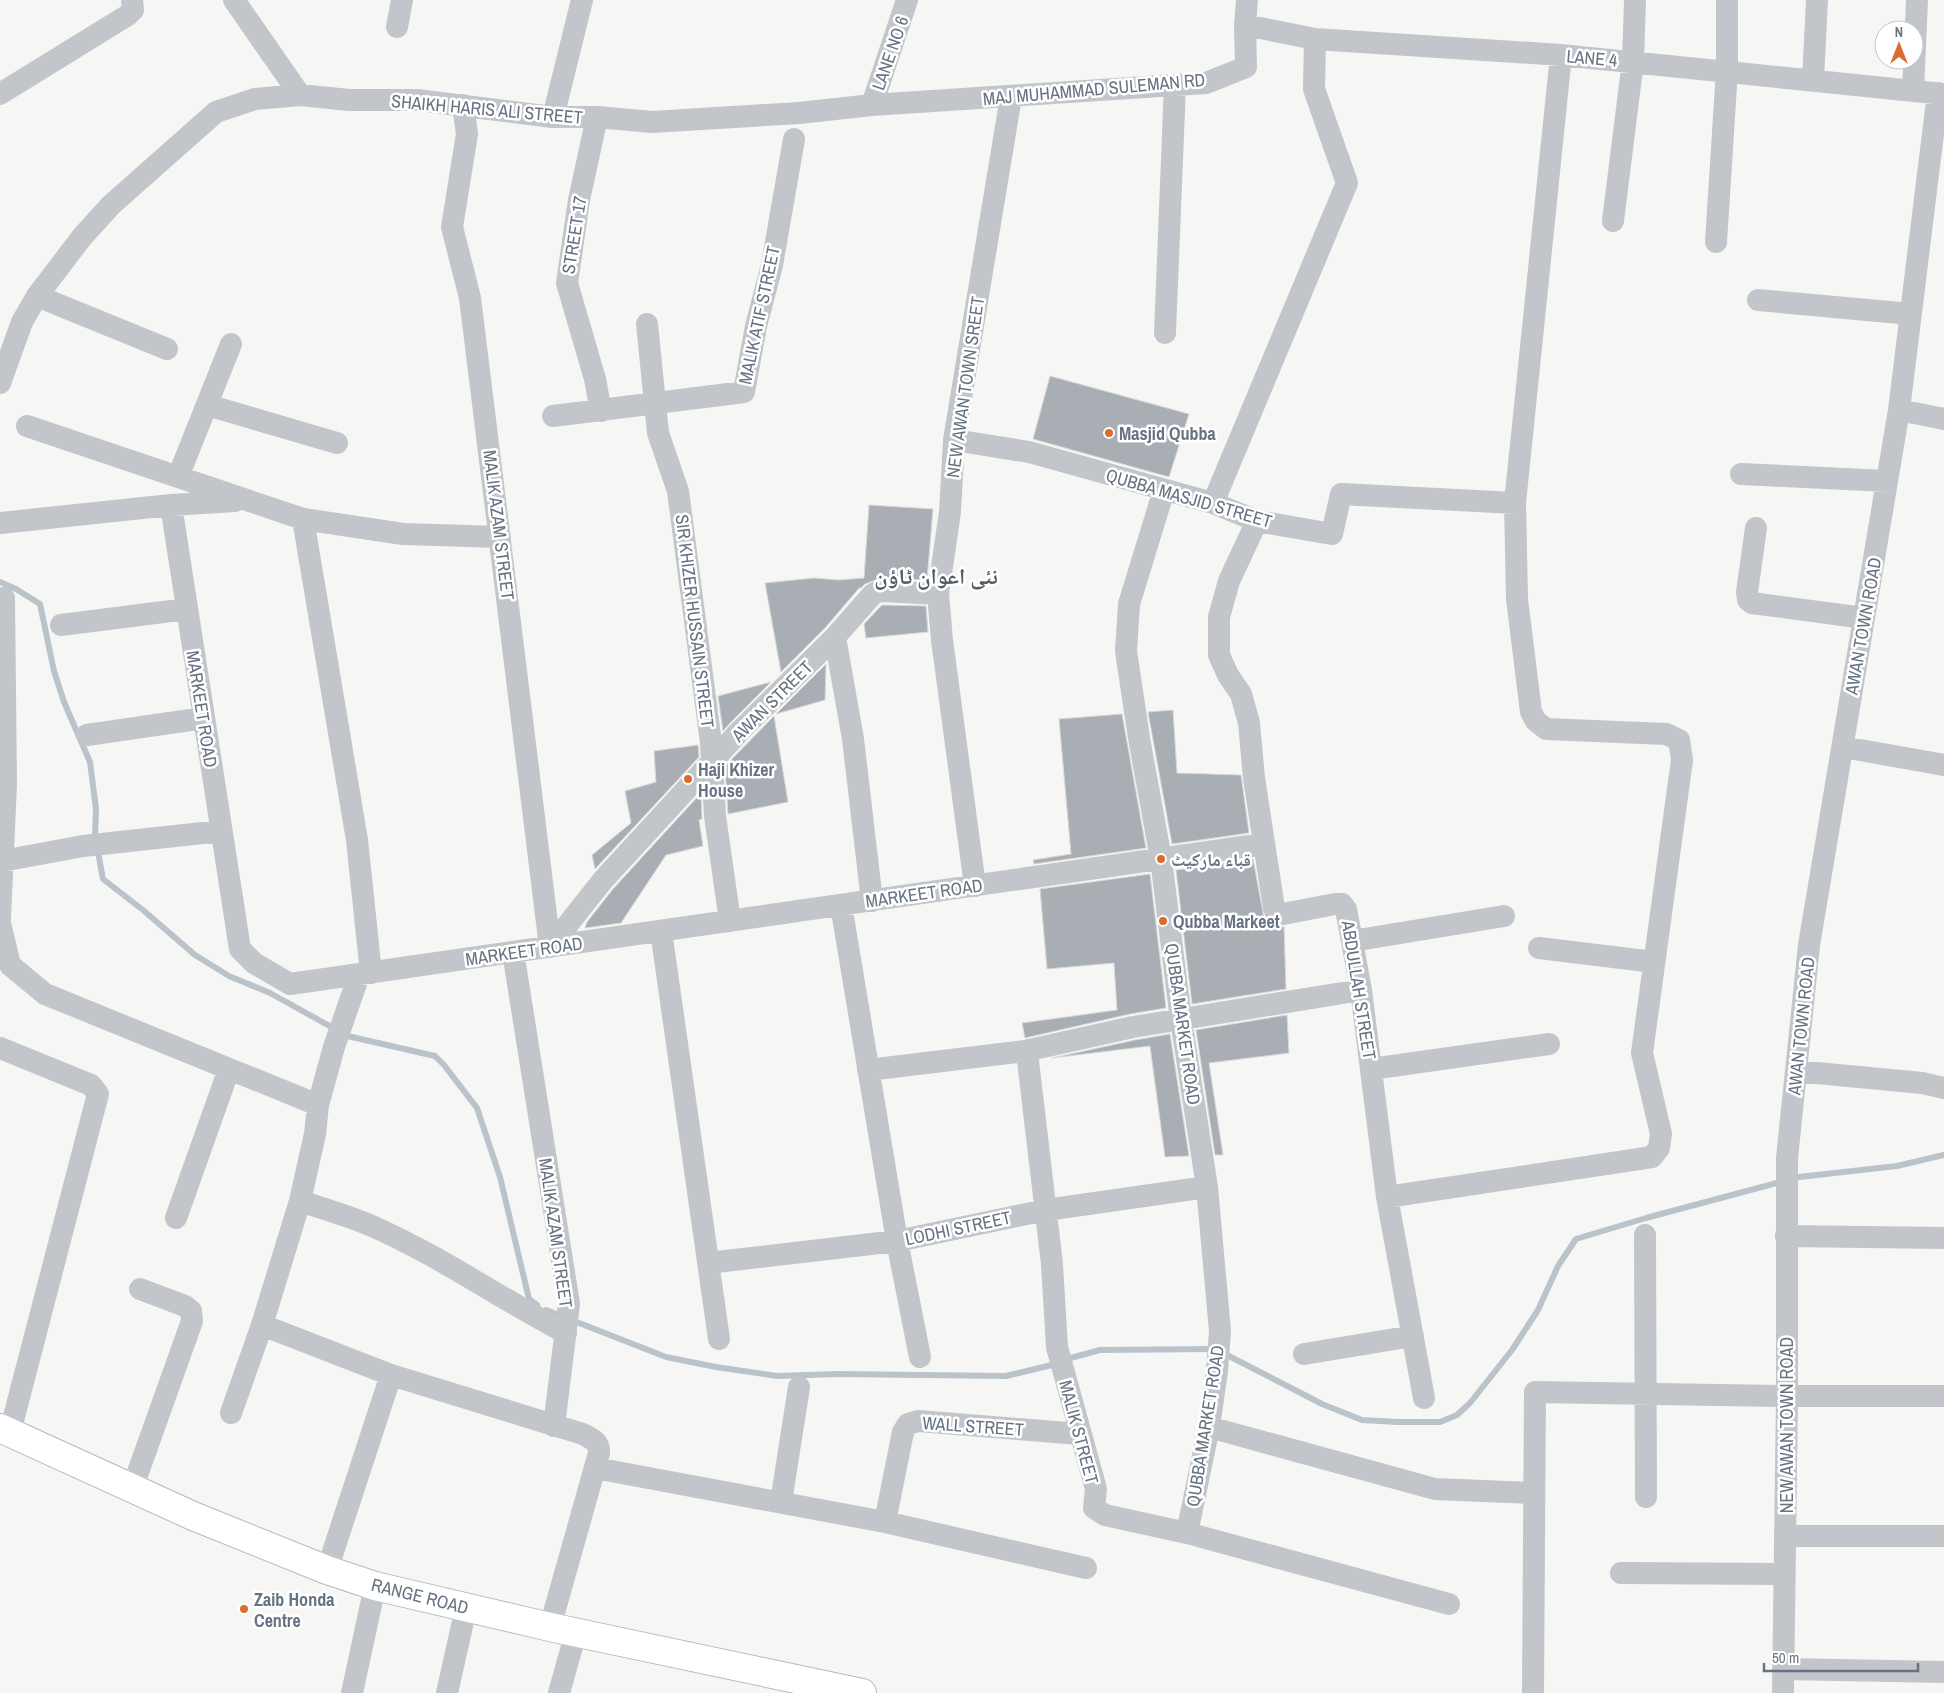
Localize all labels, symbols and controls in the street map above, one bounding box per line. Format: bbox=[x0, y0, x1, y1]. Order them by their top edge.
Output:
street label: LANE NO 6 bbox=[866, 12, 914, 94]
north arrow bbox=[1874, 20, 1924, 70]
text: N bbox=[1895, 23, 1903, 41]
street label: LANE 4 bbox=[1566, 43, 1618, 73]
street label: MAJ MUHAMMAD SULEMAN RD bbox=[982, 67, 1206, 111]
street label: SHAIKH HARIS ALI STREET bbox=[390, 88, 584, 130]
street label: STREET 17 bbox=[556, 194, 592, 276]
street label: MALIK ATIF STREET bbox=[732, 244, 786, 386]
street label: NEW AWAN TOWN SREET bbox=[940, 295, 990, 479]
place label: Masjid Qubba bbox=[1119, 421, 1217, 446]
marker: Masjid Qubba bbox=[1103, 427, 1115, 439]
street label: MALIK AZAM STREET bbox=[477, 449, 521, 601]
street label: QUBBA MASJID STREET bbox=[1103, 462, 1275, 534]
street label: SIR KHIZER HUSSAIN STREET bbox=[669, 513, 721, 729]
street label: AWAN TOWN ROAD bbox=[1838, 556, 1887, 697]
district label: نئی اعوان ٹاؤن bbox=[874, 561, 998, 591]
street label: MARKEET ROAD bbox=[180, 649, 224, 769]
street label: AWAN STREET bbox=[725, 655, 818, 748]
place label: Haji Khizer House bbox=[698, 757, 775, 803]
marker: Haji Khizer House bbox=[682, 773, 694, 785]
place label: قباء مارکیٹ bbox=[1171, 847, 1251, 872]
marker: قباء مارکیٹ bbox=[1155, 853, 1167, 865]
street label: MARKEET ROAD bbox=[864, 872, 984, 914]
place label: Qubba Markeet bbox=[1173, 909, 1280, 934]
marker: Qubba Markeet bbox=[1157, 915, 1169, 927]
street label: ABDULLAH STREET bbox=[1336, 918, 1382, 1061]
street label: MARKEET ROAD bbox=[464, 930, 584, 972]
street label: QUBBA MARKET ROAD bbox=[1159, 942, 1207, 1106]
street label: AWAN TOWN ROAD bbox=[1781, 956, 1821, 1097]
street label: MALIK AZAM STREET bbox=[533, 1157, 579, 1309]
street label: LODHI STREET bbox=[903, 1205, 1013, 1251]
street label: NEW AWAN TOWN ROAD bbox=[1774, 1337, 1799, 1513]
street label: QUBBA MARKET ROAD bbox=[1180, 1344, 1230, 1508]
street label: MALIK STREET bbox=[1053, 1377, 1105, 1487]
street label: WALL STREET bbox=[922, 1410, 1024, 1442]
street label: RANGE ROAD bbox=[369, 1572, 471, 1620]
place label: Zaib Honda Centre bbox=[254, 1587, 335, 1633]
marker: Zaib Honda Centre bbox=[238, 1603, 250, 1615]
scale bar bbox=[1764, 1640, 1918, 1672]
text: 50 m bbox=[1772, 1647, 1799, 1668]

